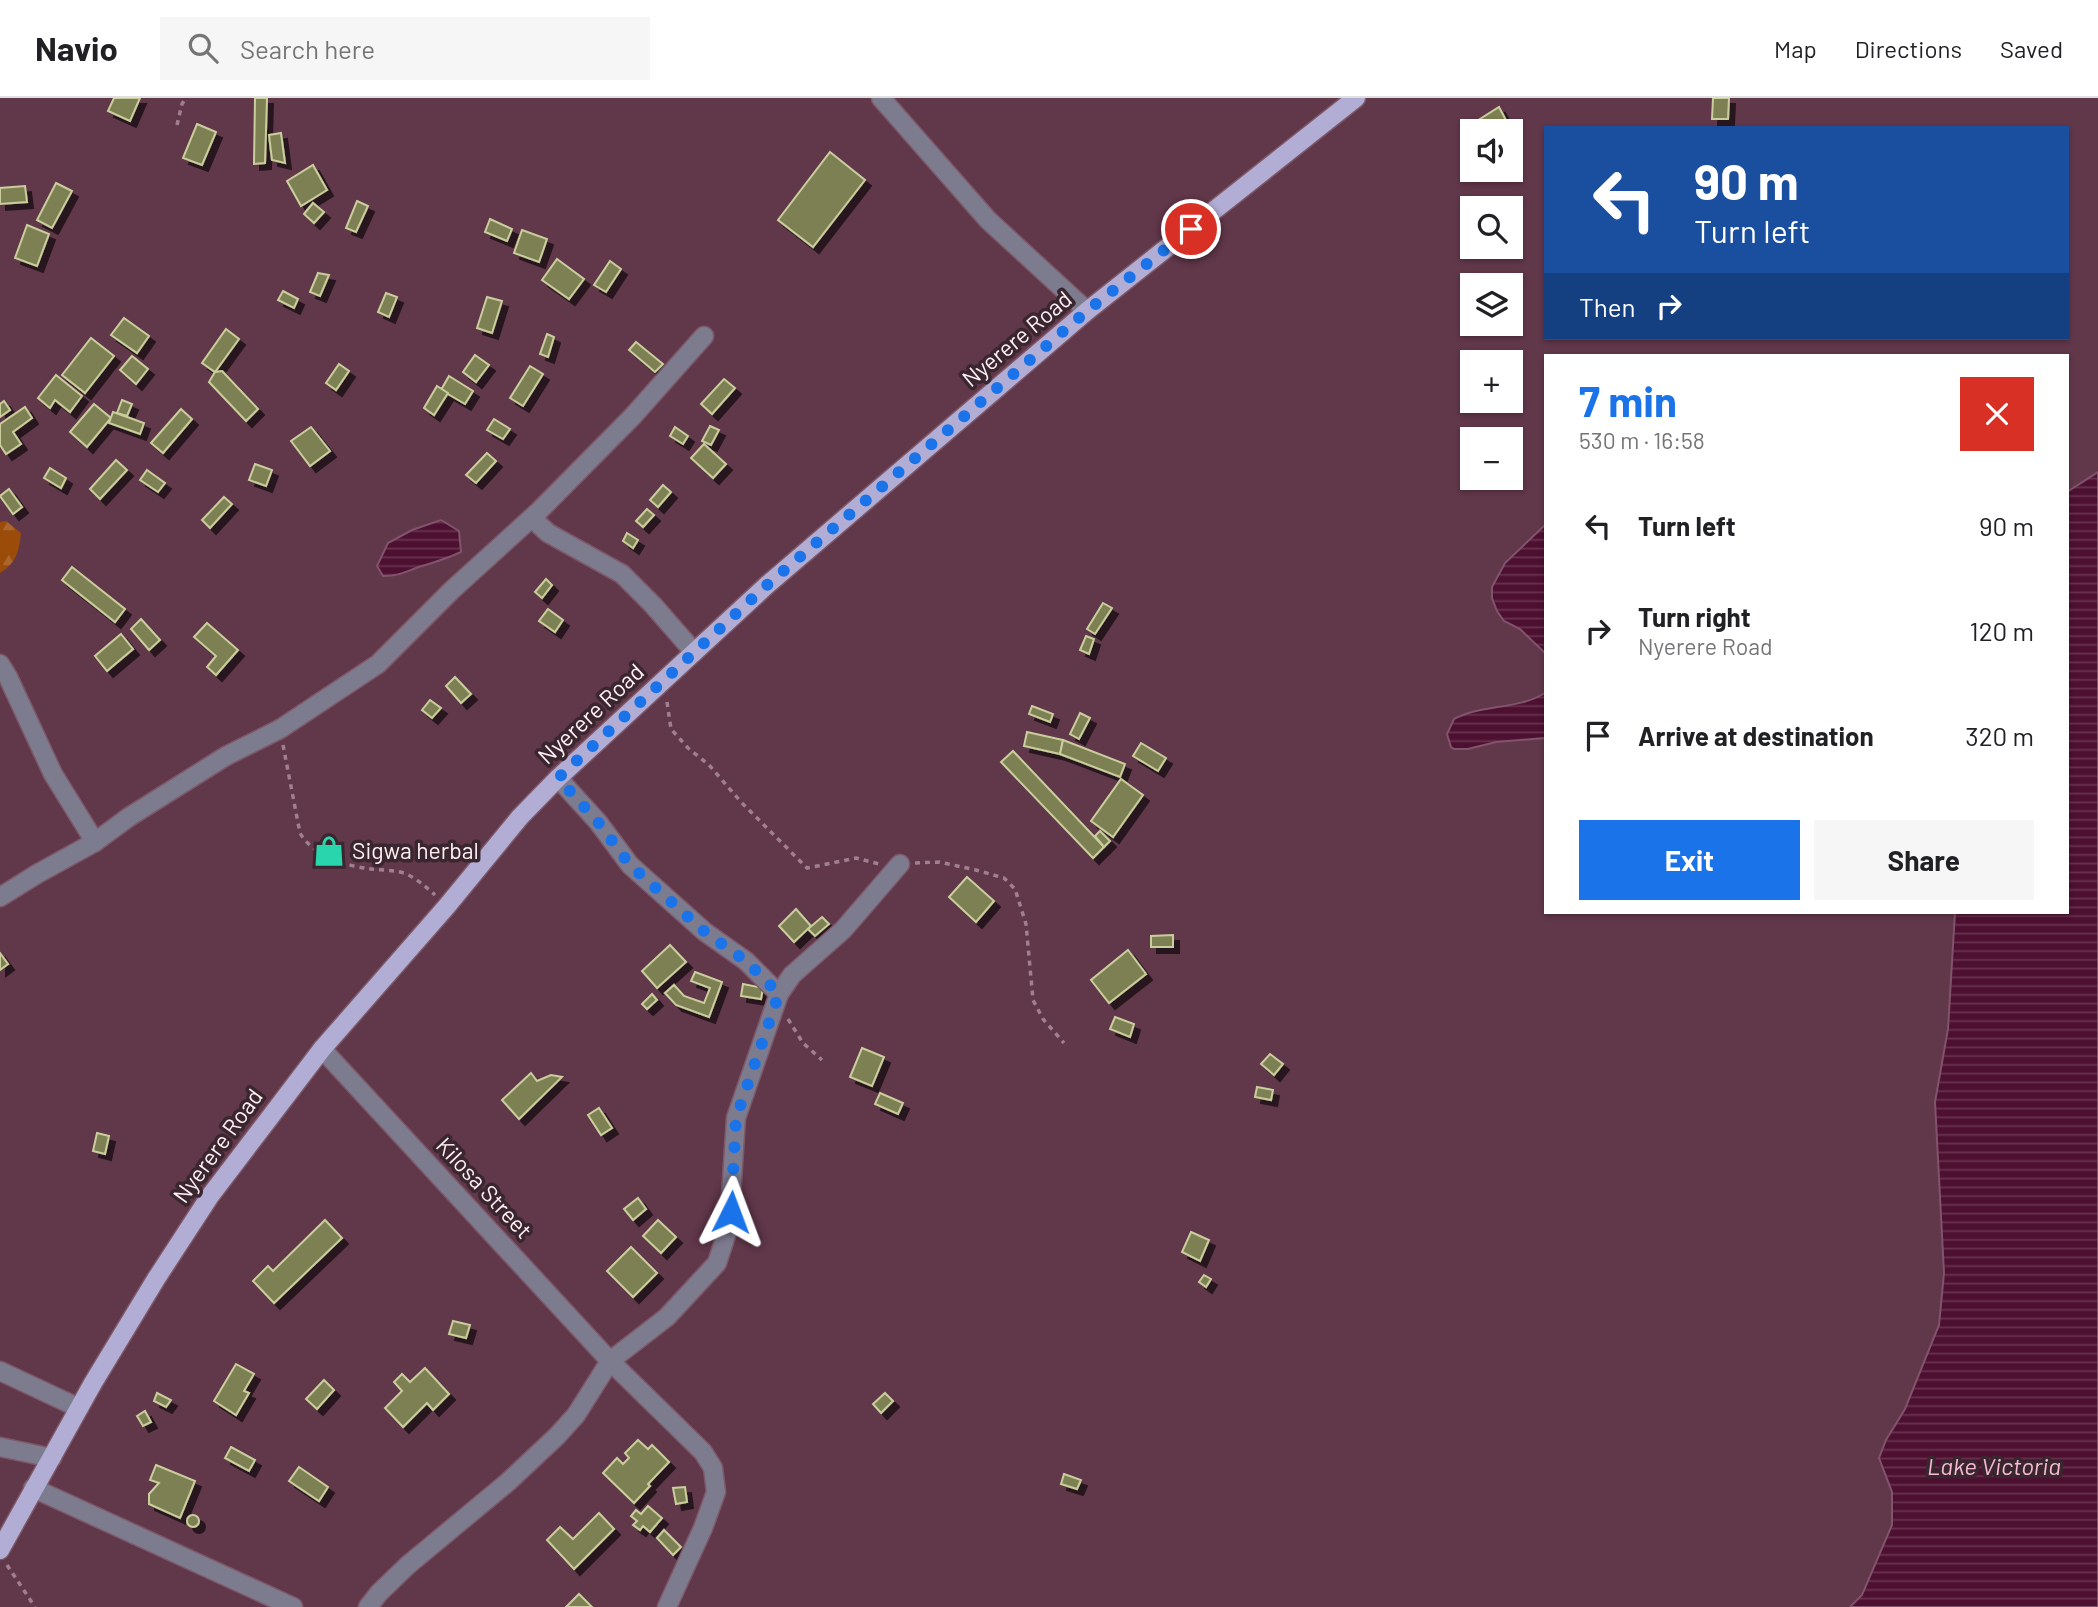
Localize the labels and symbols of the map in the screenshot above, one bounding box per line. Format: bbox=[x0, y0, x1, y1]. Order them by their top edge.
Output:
pin bbox=[1161, 199, 1221, 259]
street label: Nyerere Road bbox=[956, 284, 1077, 392]
street label: Nyerere Road bbox=[532, 657, 649, 769]
shop icon: Sigwa herbal bbox=[312, 834, 346, 868]
place label: Sigwa herbal bbox=[352, 836, 479, 864]
street label: Nyerere Road bbox=[166, 1083, 268, 1208]
street label: Kilosa Street bbox=[431, 1131, 539, 1244]
position arrow bbox=[694, 1175, 768, 1249]
water label: Lake Victoria bbox=[1927, 1451, 2061, 1480]

